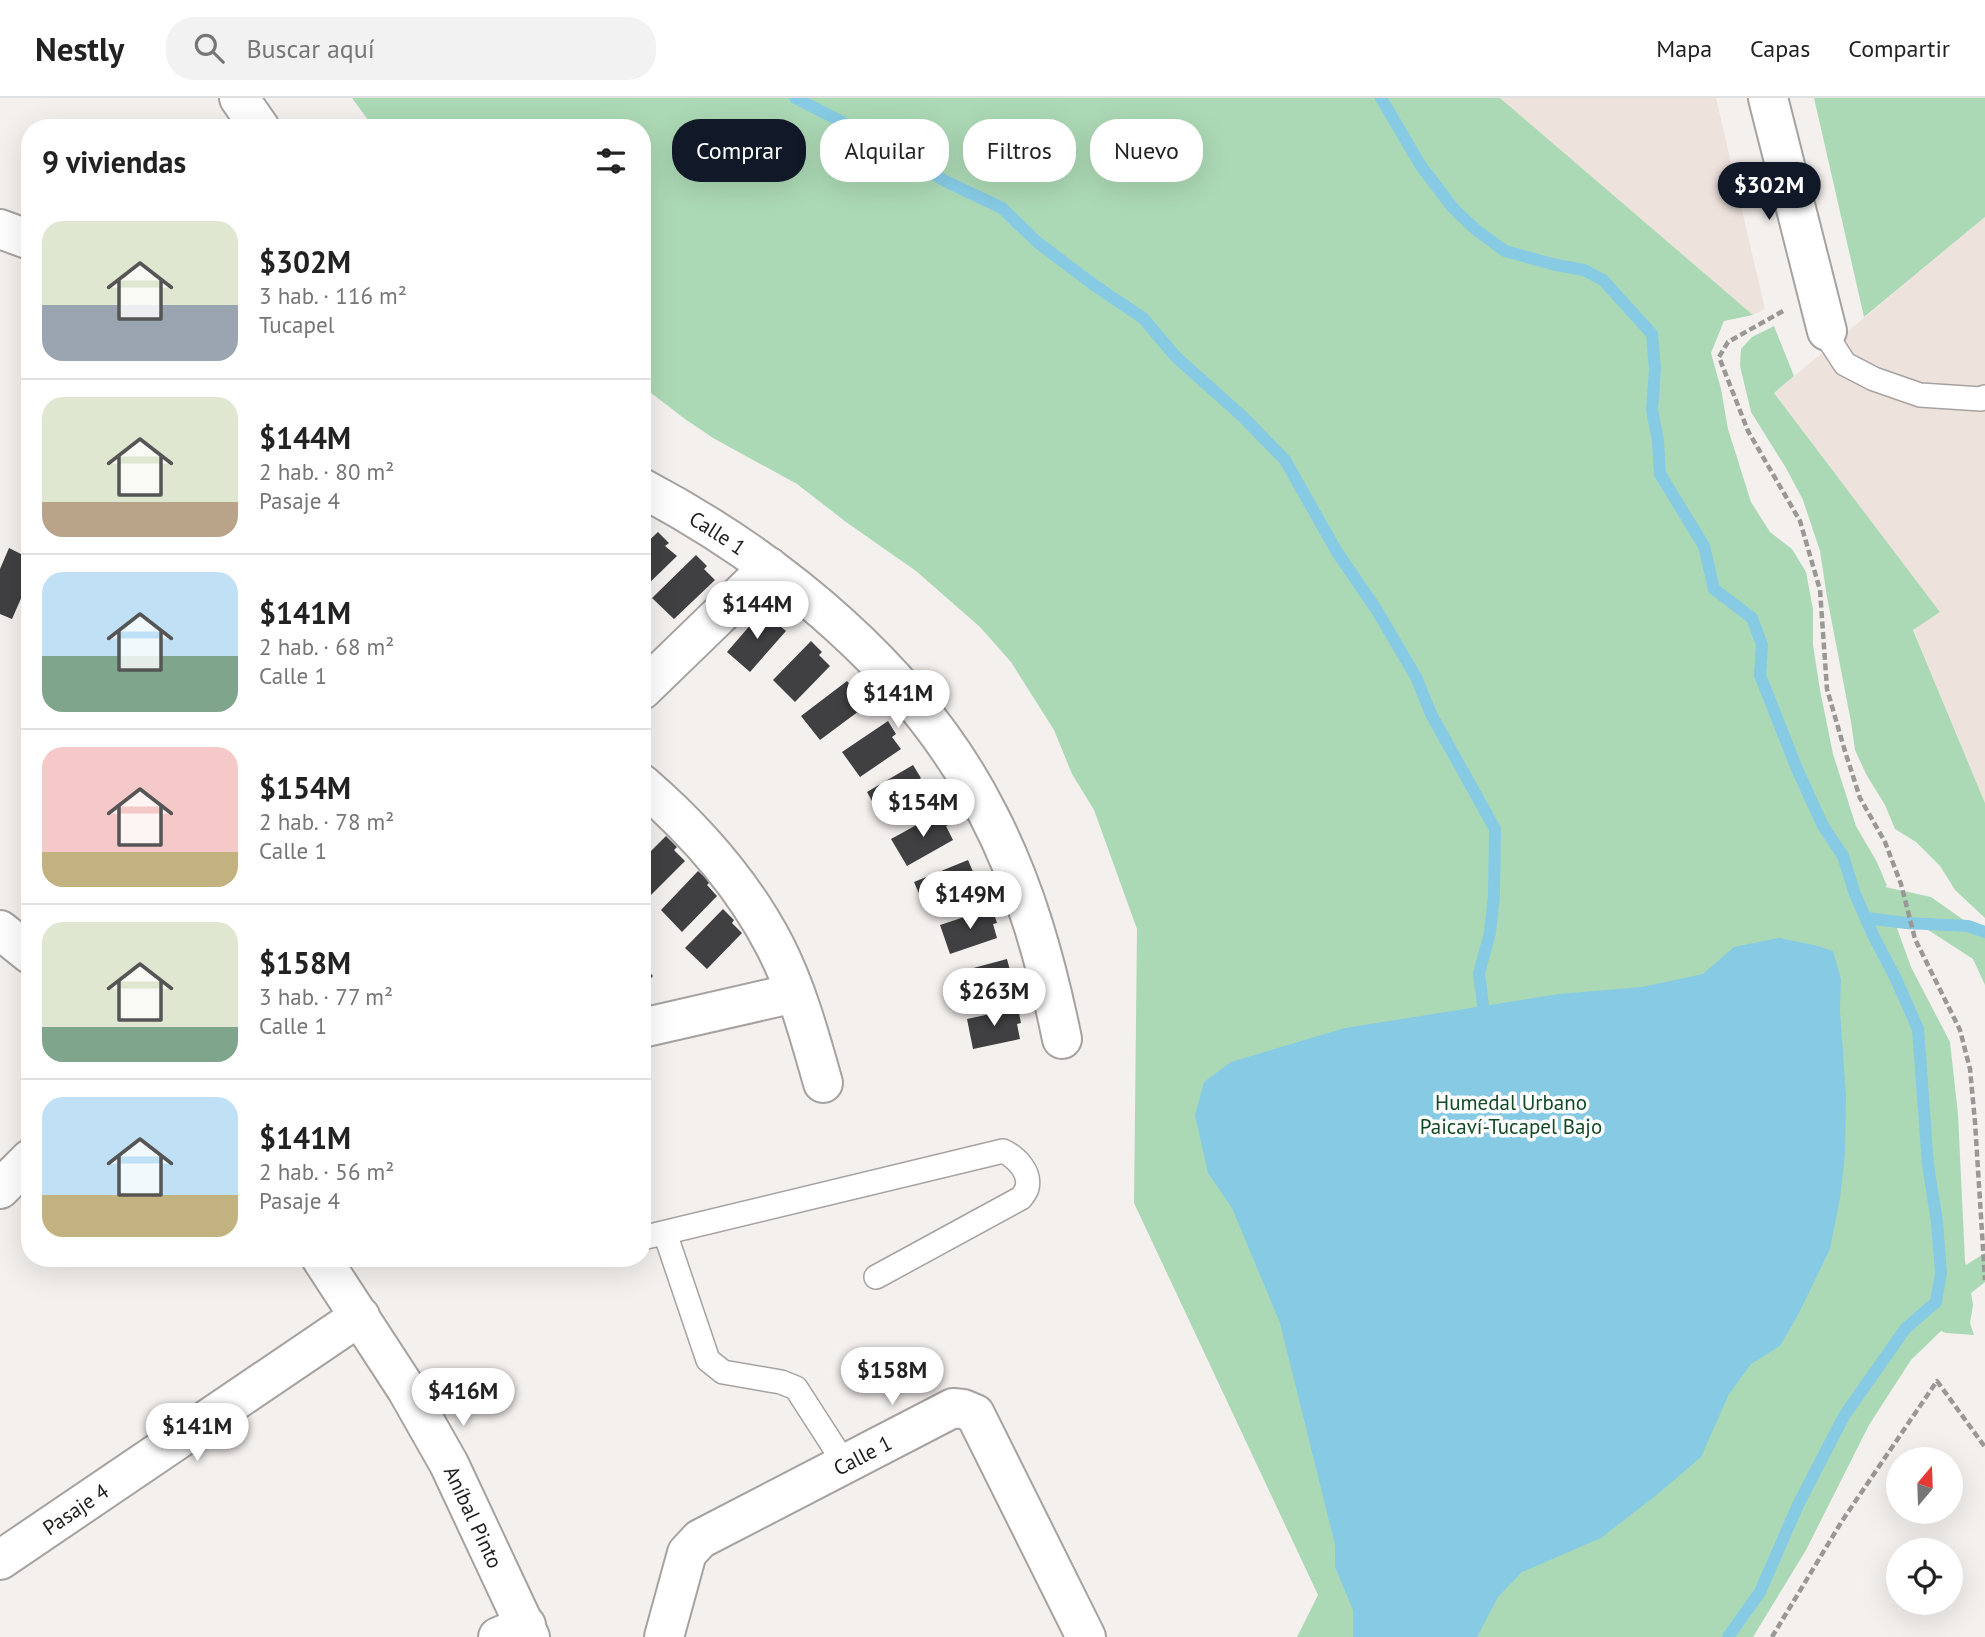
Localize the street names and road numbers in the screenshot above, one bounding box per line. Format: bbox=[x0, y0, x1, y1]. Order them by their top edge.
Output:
street label: Calle 1 bbox=[685, 504, 751, 561]
street label: Calle 1 bbox=[829, 1429, 896, 1481]
street label: Aníbal Pinto bbox=[438, 1461, 509, 1572]
street label: Pasaje 4 bbox=[37, 1477, 114, 1541]

